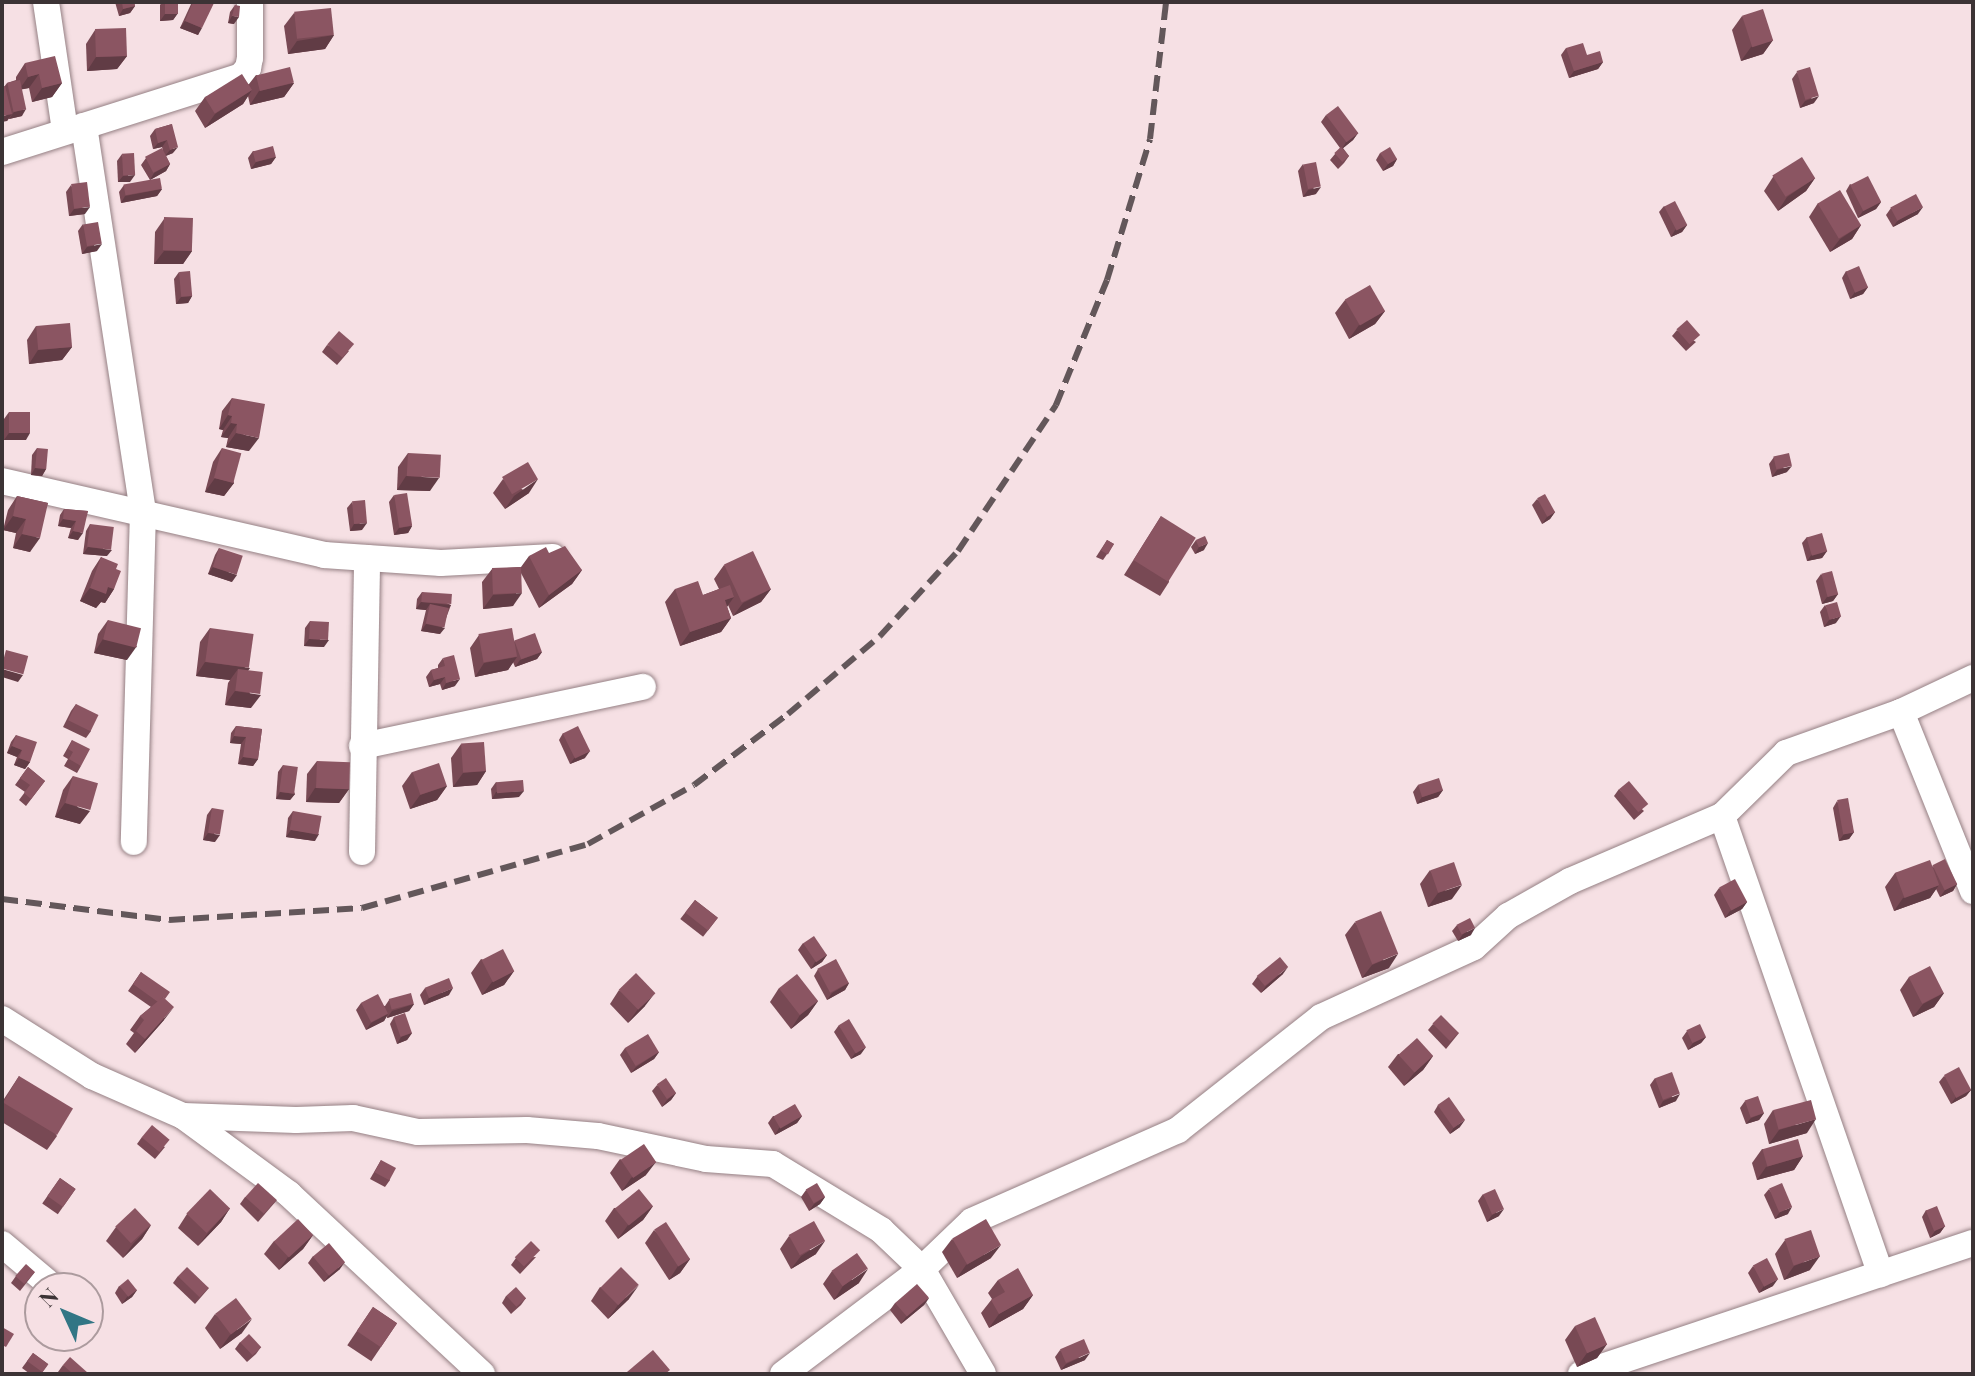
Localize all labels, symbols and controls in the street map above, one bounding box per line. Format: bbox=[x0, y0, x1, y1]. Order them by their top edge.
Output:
north arrow bbox=[24, 1272, 104, 1352]
text: N bbox=[32, 1281, 64, 1313]

